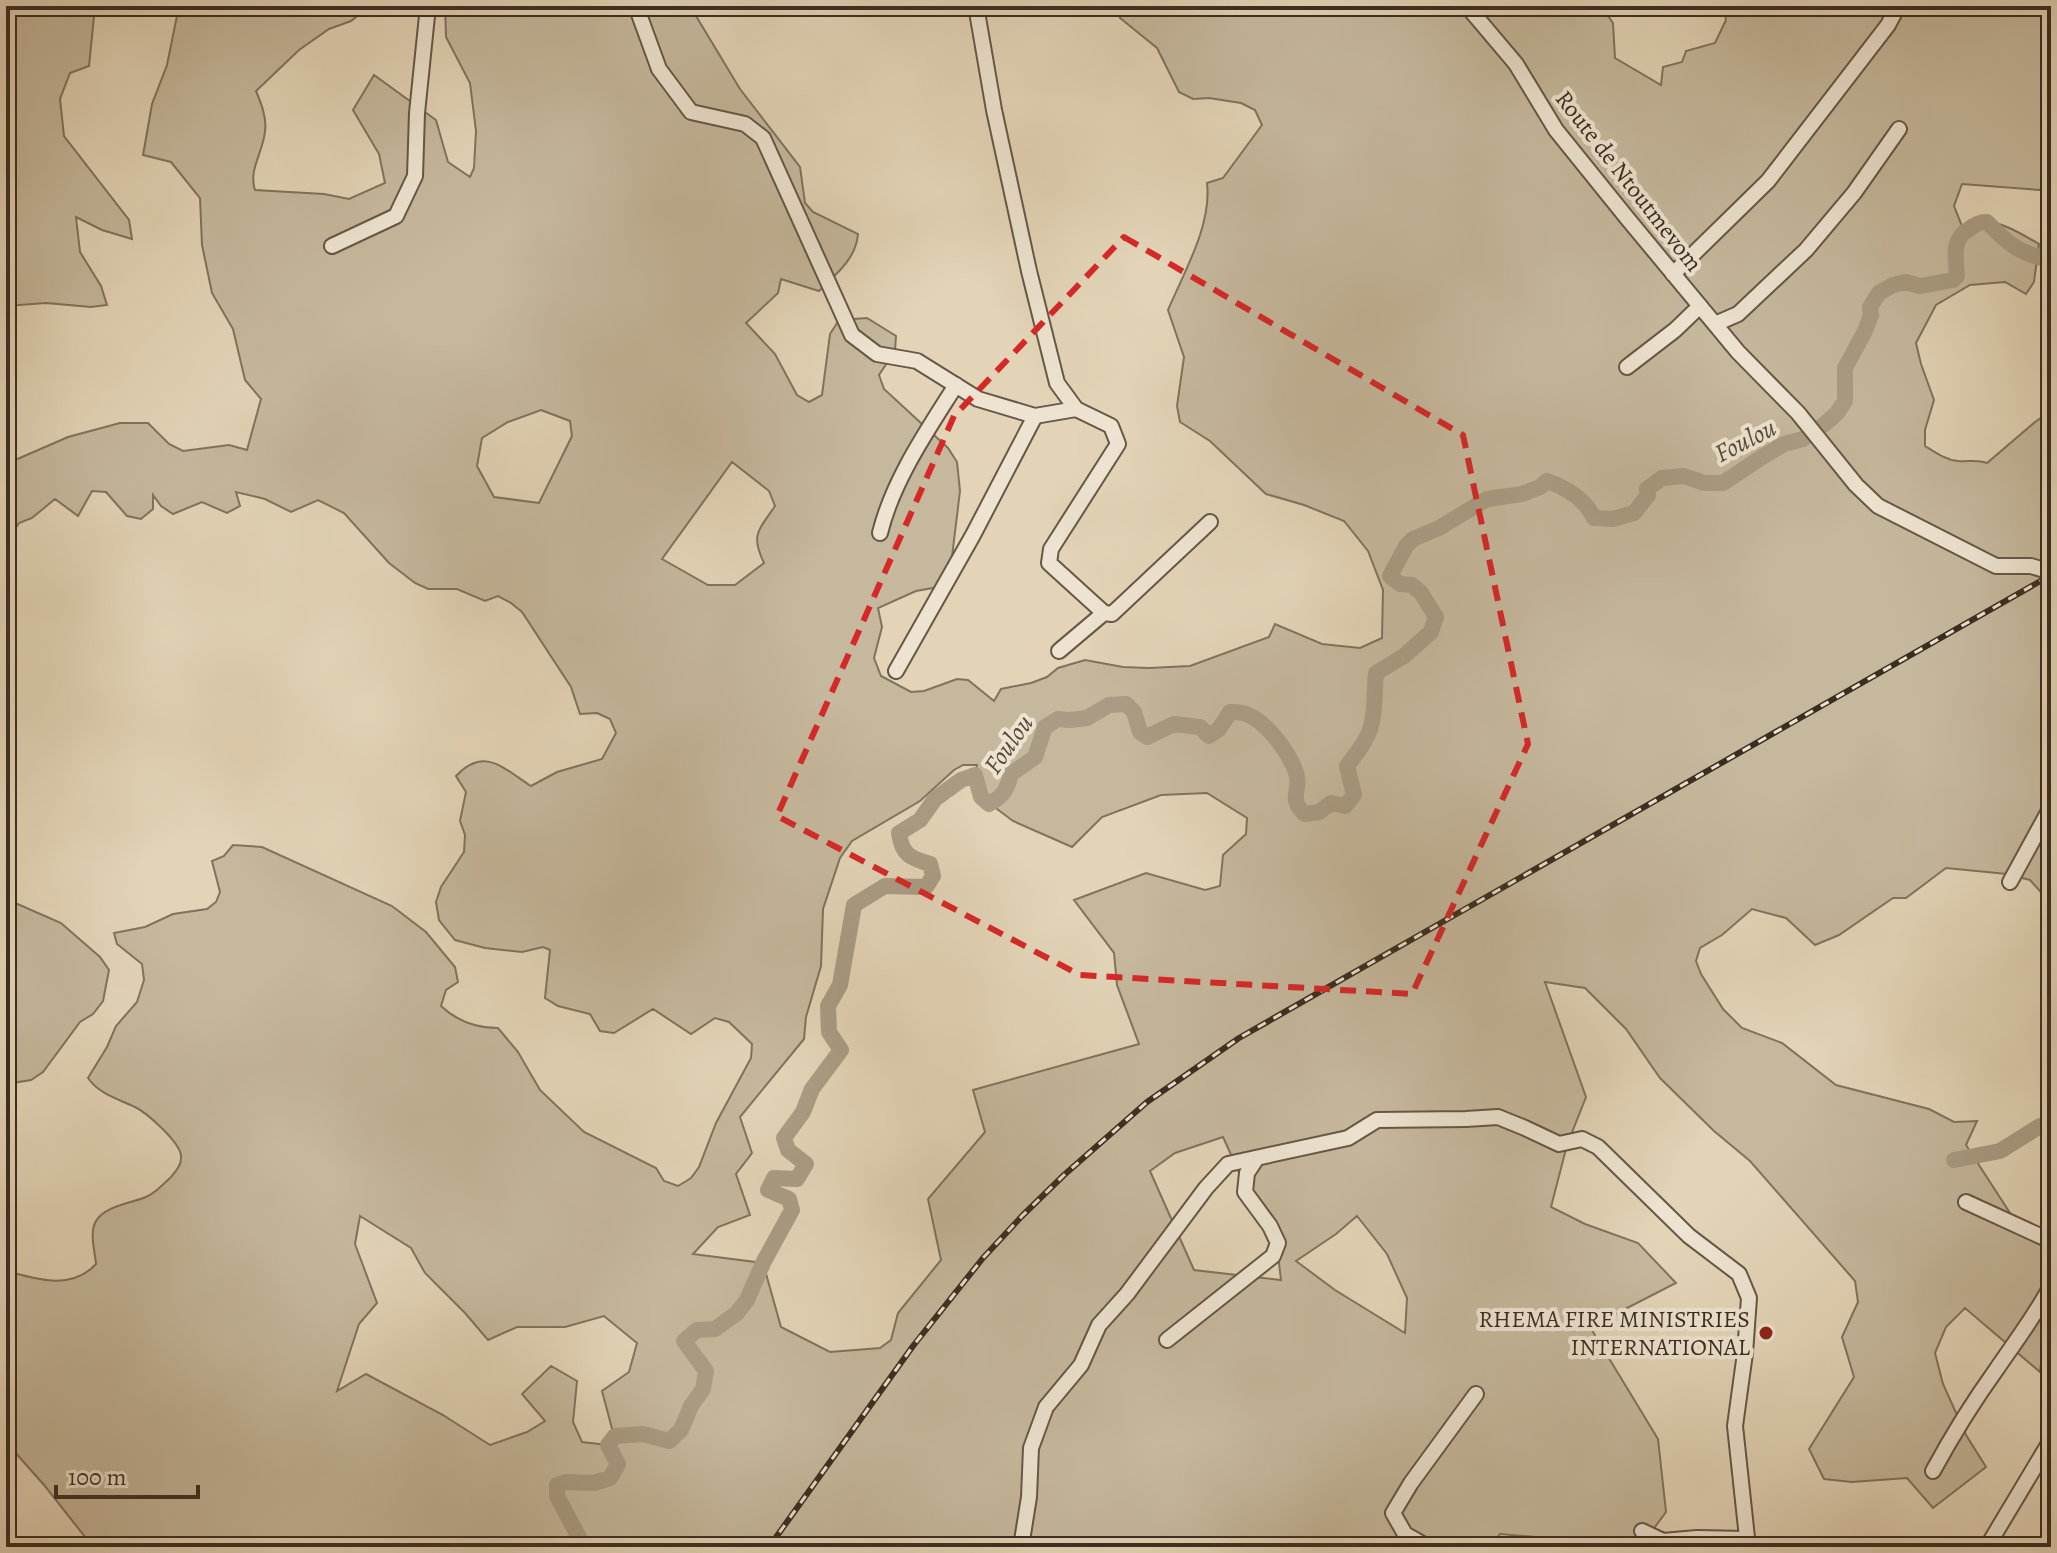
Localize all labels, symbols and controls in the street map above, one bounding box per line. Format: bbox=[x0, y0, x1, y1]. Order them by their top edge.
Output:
street label: Route de Ntoutmevom bbox=[1548, 84, 1710, 278]
water label: Foulou bbox=[1708, 410, 1782, 471]
water label: Foulou bbox=[976, 707, 1041, 781]
place label: RHEMA FIRE MINISTRIES INTERNATIONAL bbox=[1478, 1303, 1751, 1363]
marker: RHEMA FIRE MINISTRIES INTERNATIONAL bbox=[1757, 1324, 1775, 1342]
scale bar bbox=[56, 1449, 198, 1499]
text: 100 m bbox=[68, 1461, 127, 1493]

